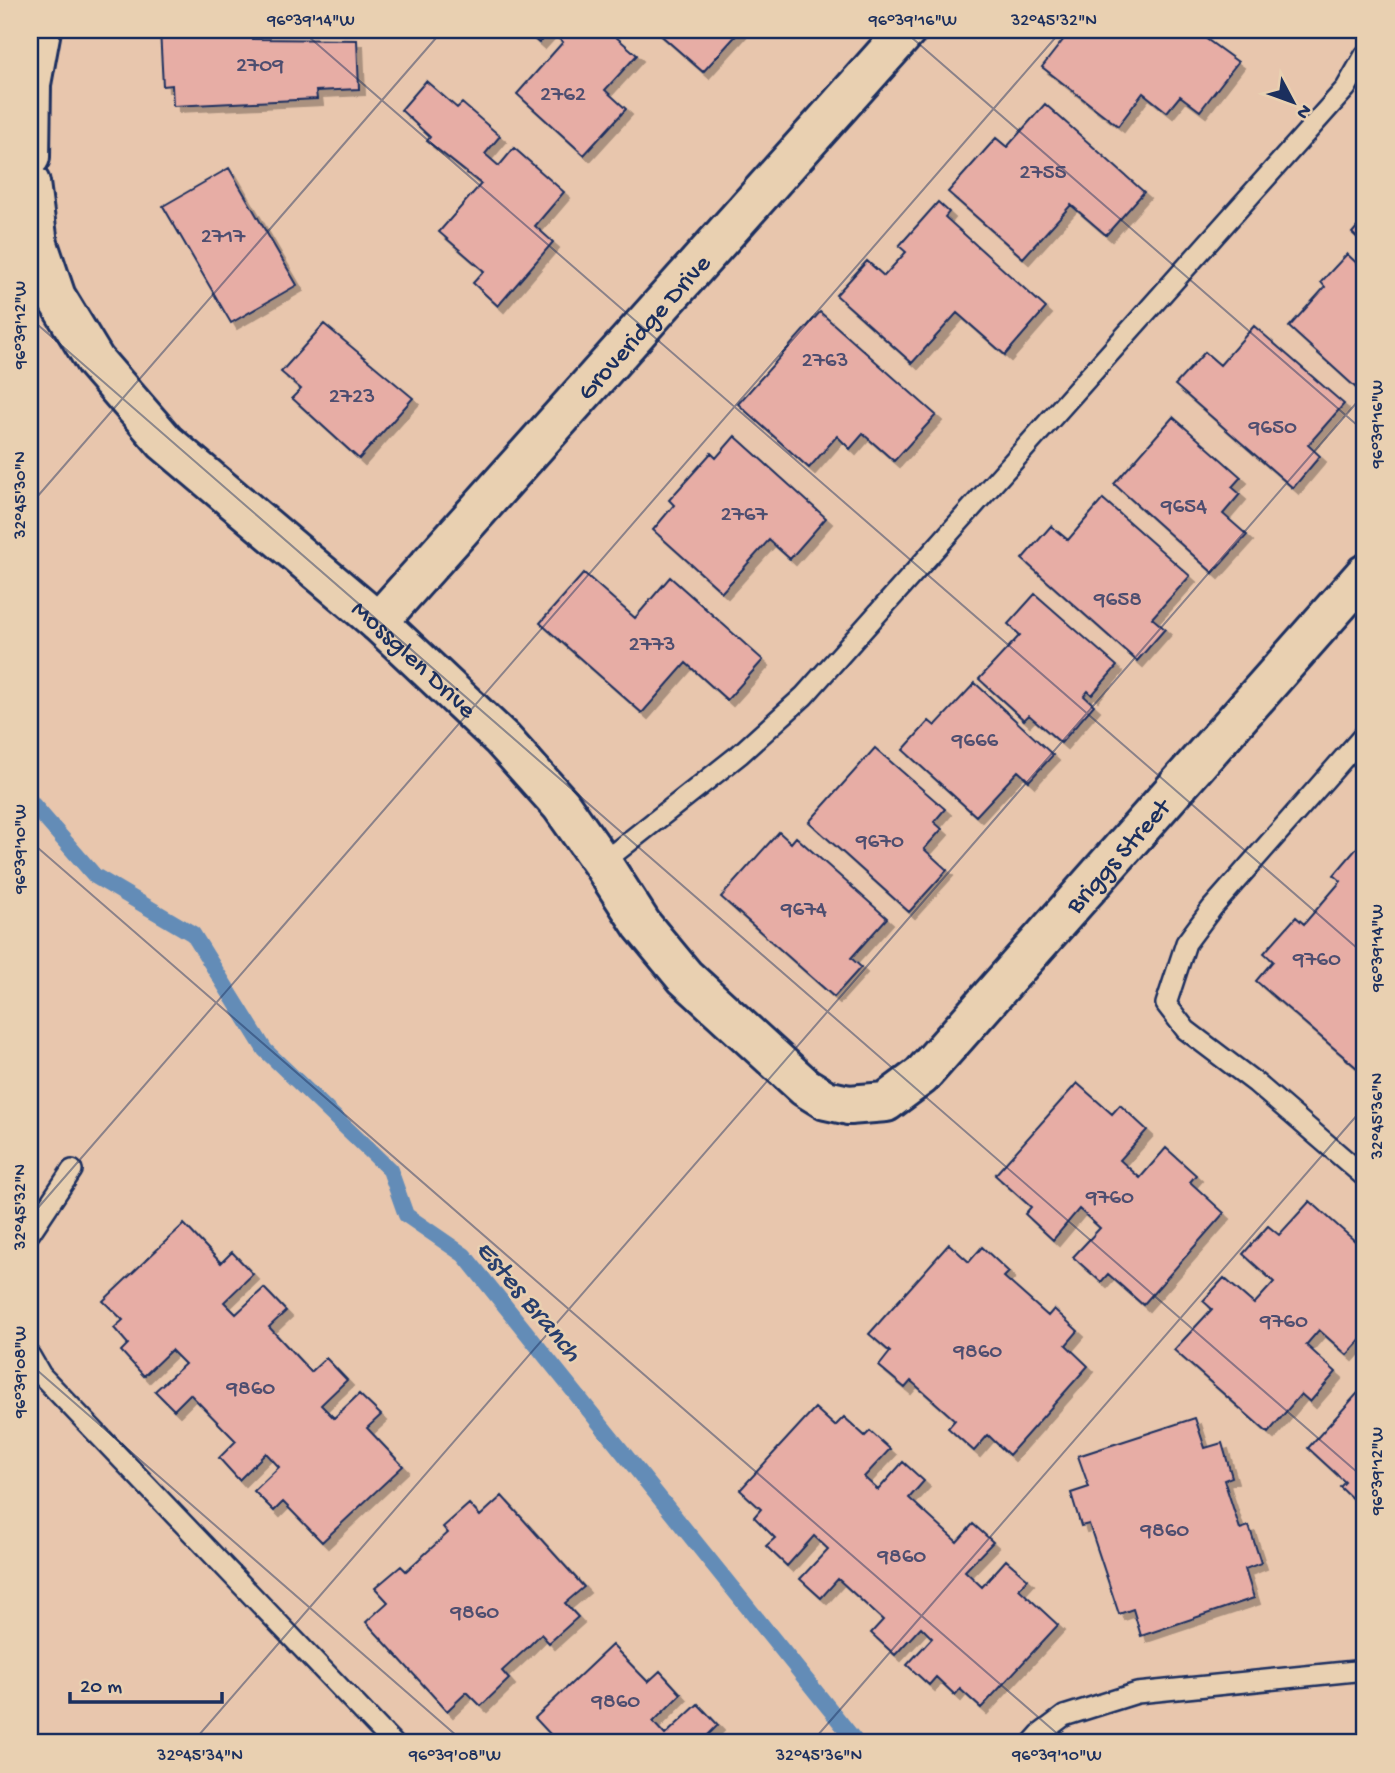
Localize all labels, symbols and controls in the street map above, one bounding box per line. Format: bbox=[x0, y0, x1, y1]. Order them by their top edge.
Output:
text: 96°39'14"W bbox=[266, 11, 355, 32]
text: 96°39'16"W bbox=[868, 11, 957, 32]
text: 32°45'32"N bbox=[1010, 11, 1097, 32]
house number: 2709 bbox=[236, 53, 284, 80]
north arrow bbox=[1258, 66, 1328, 136]
house number: 2762 bbox=[540, 82, 586, 109]
text: N bbox=[1290, 99, 1316, 123]
house number: 2755 bbox=[1019, 160, 1067, 187]
house number: 2717 bbox=[201, 224, 246, 251]
street label: Groveridge Drive bbox=[573, 249, 720, 408]
text: 96°39'12"W bbox=[11, 281, 32, 370]
house number: 2763 bbox=[802, 348, 848, 375]
text: 96°39'16"W bbox=[1368, 380, 1389, 469]
house number: 2723 bbox=[329, 384, 375, 411]
house number: 9650 bbox=[1248, 415, 1297, 442]
text: 32°45'30"N bbox=[11, 451, 32, 540]
house number: 9654 bbox=[1160, 494, 1207, 521]
house number: 2767 bbox=[721, 502, 768, 529]
house number: 9658 bbox=[1093, 587, 1142, 614]
street label: Mossglen Drive bbox=[343, 595, 482, 727]
house number: 2773 bbox=[628, 632, 676, 659]
house number: 9666 bbox=[951, 728, 999, 755]
street label: Briggs Street bbox=[1060, 792, 1181, 922]
text: 96°39'10"W bbox=[11, 804, 32, 895]
house number: 9670 bbox=[855, 829, 904, 856]
house number: 9674 bbox=[780, 897, 827, 924]
text: 96°39'14"W bbox=[1368, 904, 1389, 993]
house number: 9760 bbox=[1292, 947, 1341, 974]
text: 32°45'36"N bbox=[1368, 1073, 1389, 1160]
text: 32°45'32"N bbox=[11, 1164, 32, 1251]
house number: 9760 bbox=[1085, 1185, 1134, 1212]
water label: Estes Branch bbox=[467, 1235, 588, 1370]
house number: 9760 bbox=[1259, 1309, 1308, 1336]
text: 96°39'08"W bbox=[11, 1326, 32, 1419]
house number: 9860 bbox=[953, 1339, 1002, 1366]
house number: 9860 bbox=[226, 1376, 275, 1403]
text: 96°39'12"W bbox=[1368, 1427, 1389, 1516]
house number: 9860 bbox=[1140, 1518, 1189, 1545]
house number: 9860 bbox=[877, 1544, 926, 1571]
house number: 9860 bbox=[450, 1600, 499, 1627]
scale bar bbox=[70, 1661, 222, 1705]
text: 20 m bbox=[80, 1676, 122, 1701]
house number: 9860 bbox=[591, 1689, 640, 1716]
text: 32°45'34"N bbox=[156, 1746, 243, 1767]
text: 96°39'08"W bbox=[408, 1746, 501, 1767]
text: 32°45'36"N bbox=[775, 1746, 862, 1767]
text: 96°39'10"W bbox=[1011, 1746, 1102, 1767]

